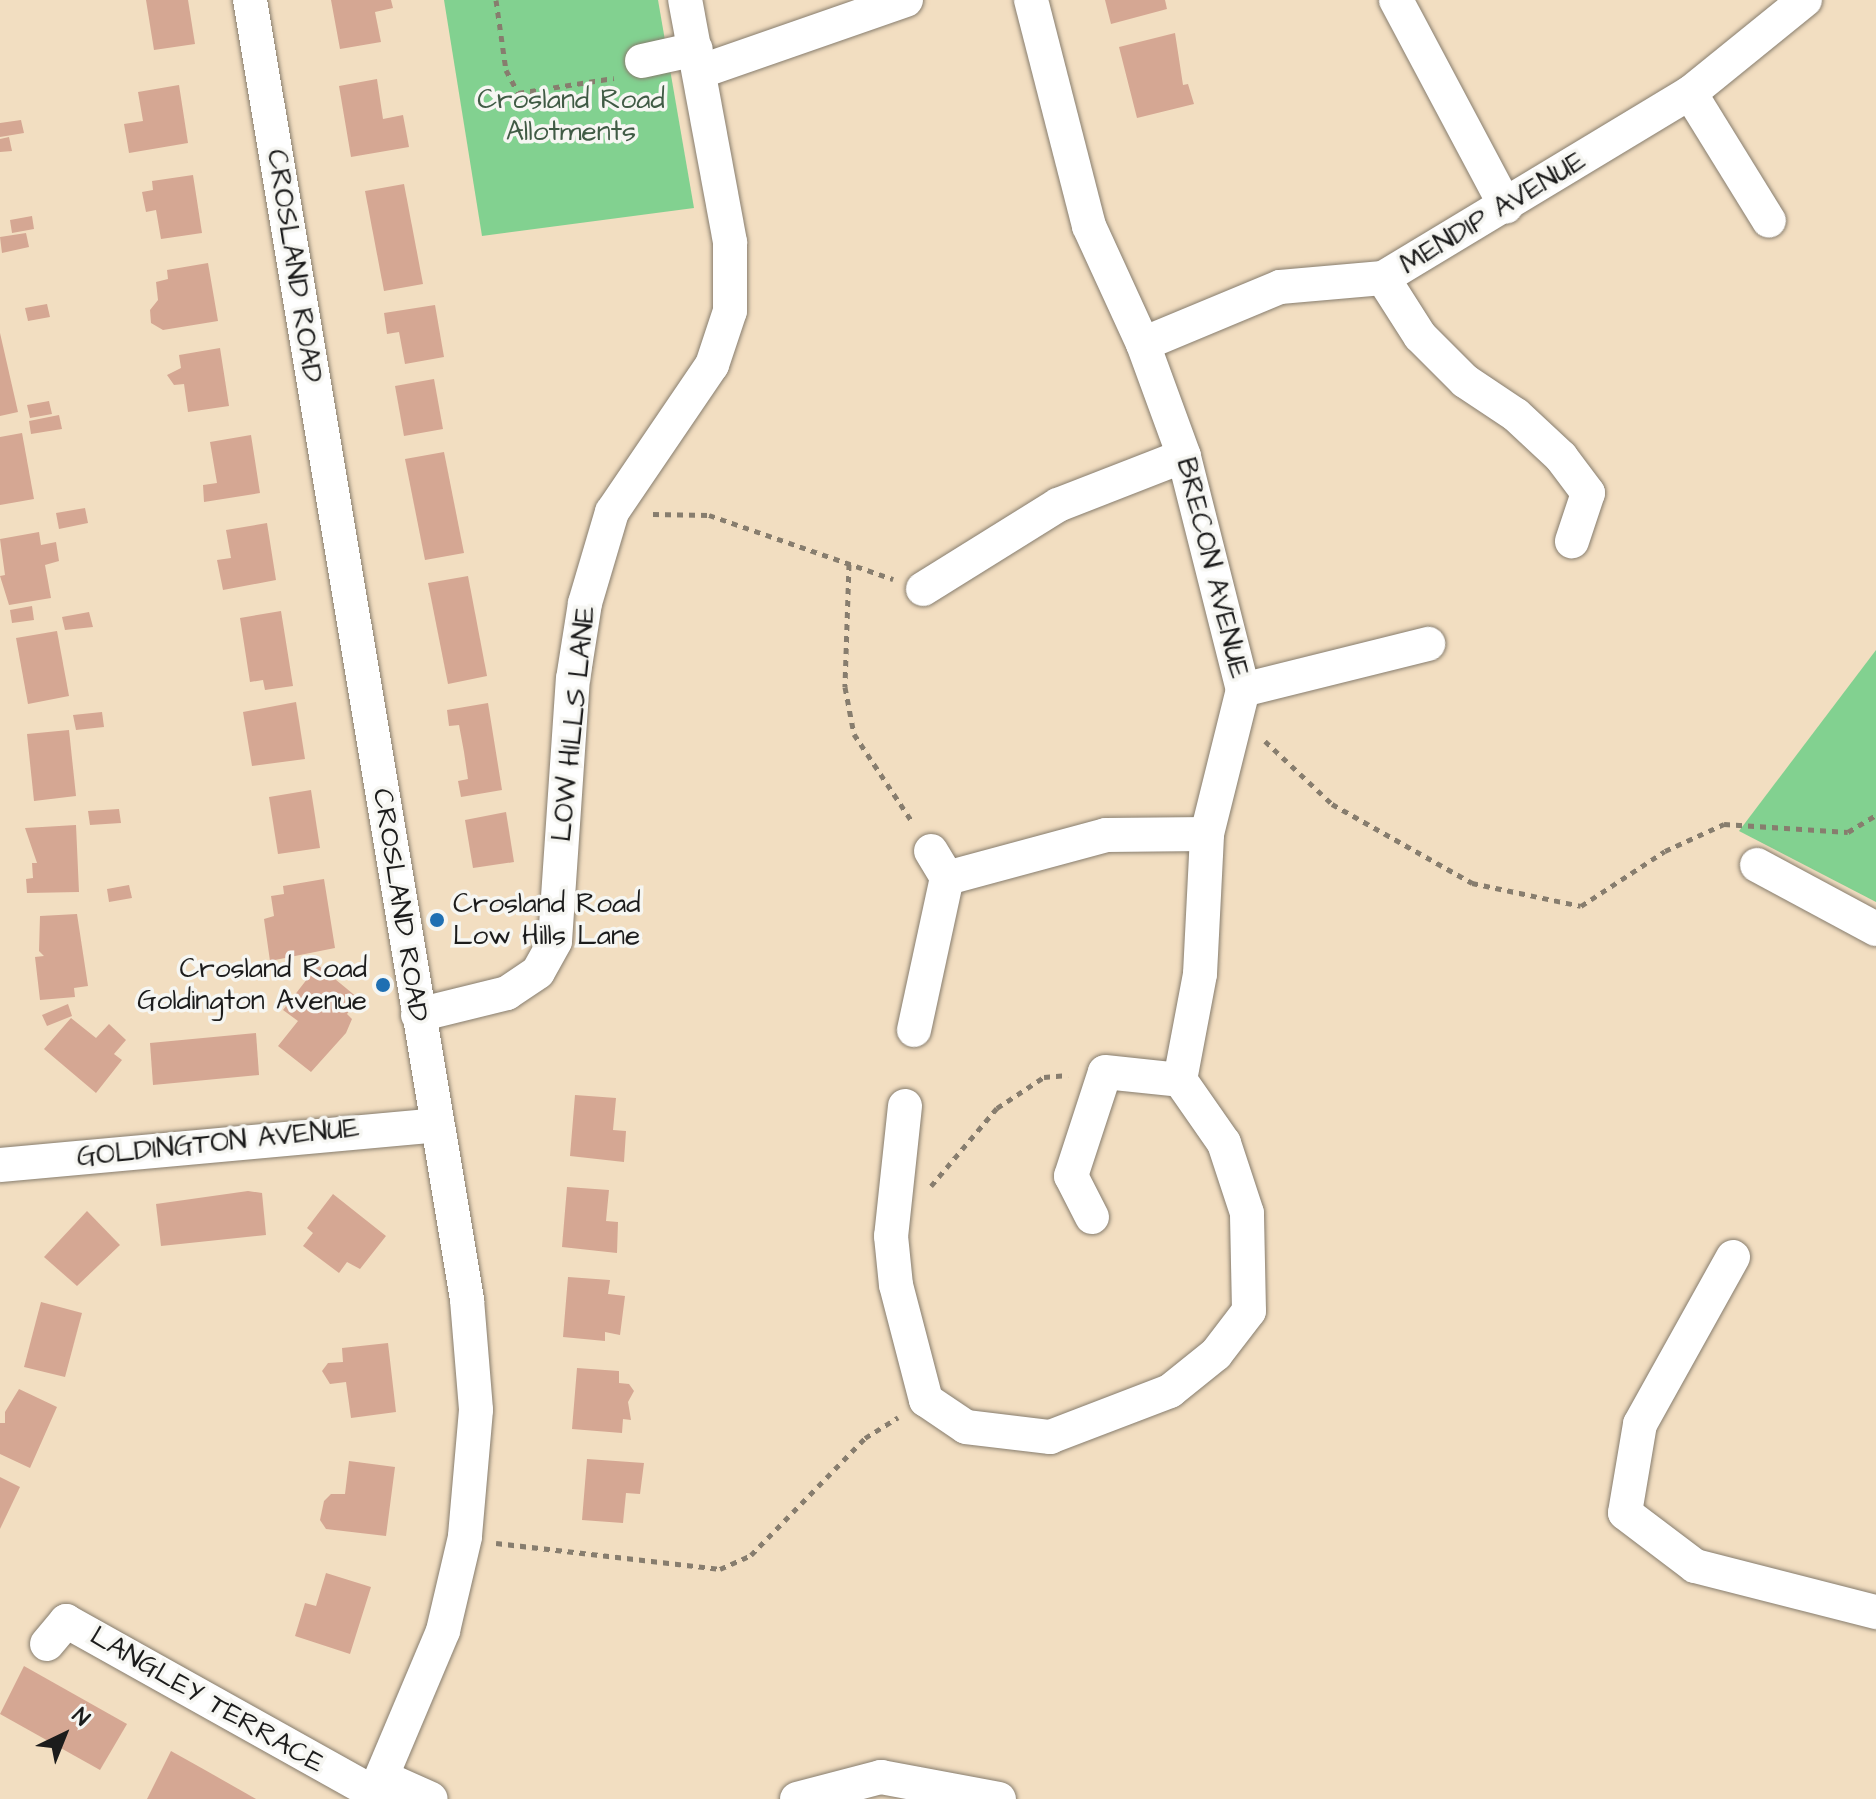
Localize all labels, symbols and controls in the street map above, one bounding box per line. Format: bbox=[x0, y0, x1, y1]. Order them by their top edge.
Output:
park label: Crosland Road Allotments bbox=[477, 83, 665, 149]
street label: MENDIP AVENUE bbox=[1394, 144, 1592, 282]
street label: CROSLAND ROAD bbox=[259, 147, 329, 385]
street label: BRECON AVENUE bbox=[1168, 454, 1256, 682]
street label: LOW HILLS LANE bbox=[545, 605, 603, 843]
street label: CROSLAND ROAD bbox=[365, 786, 435, 1024]
place label: Crosland Road Low Hills Lane bbox=[453, 887, 641, 953]
marker: Crosland Road Low Hills Lane bbox=[428, 911, 446, 929]
place label: Crosland Road Goldington Avenue bbox=[137, 952, 367, 1018]
marker: Crosland Road Goldington Avenue bbox=[374, 976, 392, 994]
street label: GOLDINGTON AVENUE bbox=[75, 1111, 361, 1175]
street label: LANGLEY TERRACE bbox=[84, 1619, 330, 1781]
north arrow bbox=[24, 1695, 104, 1775]
text: N bbox=[65, 1701, 96, 1733]

